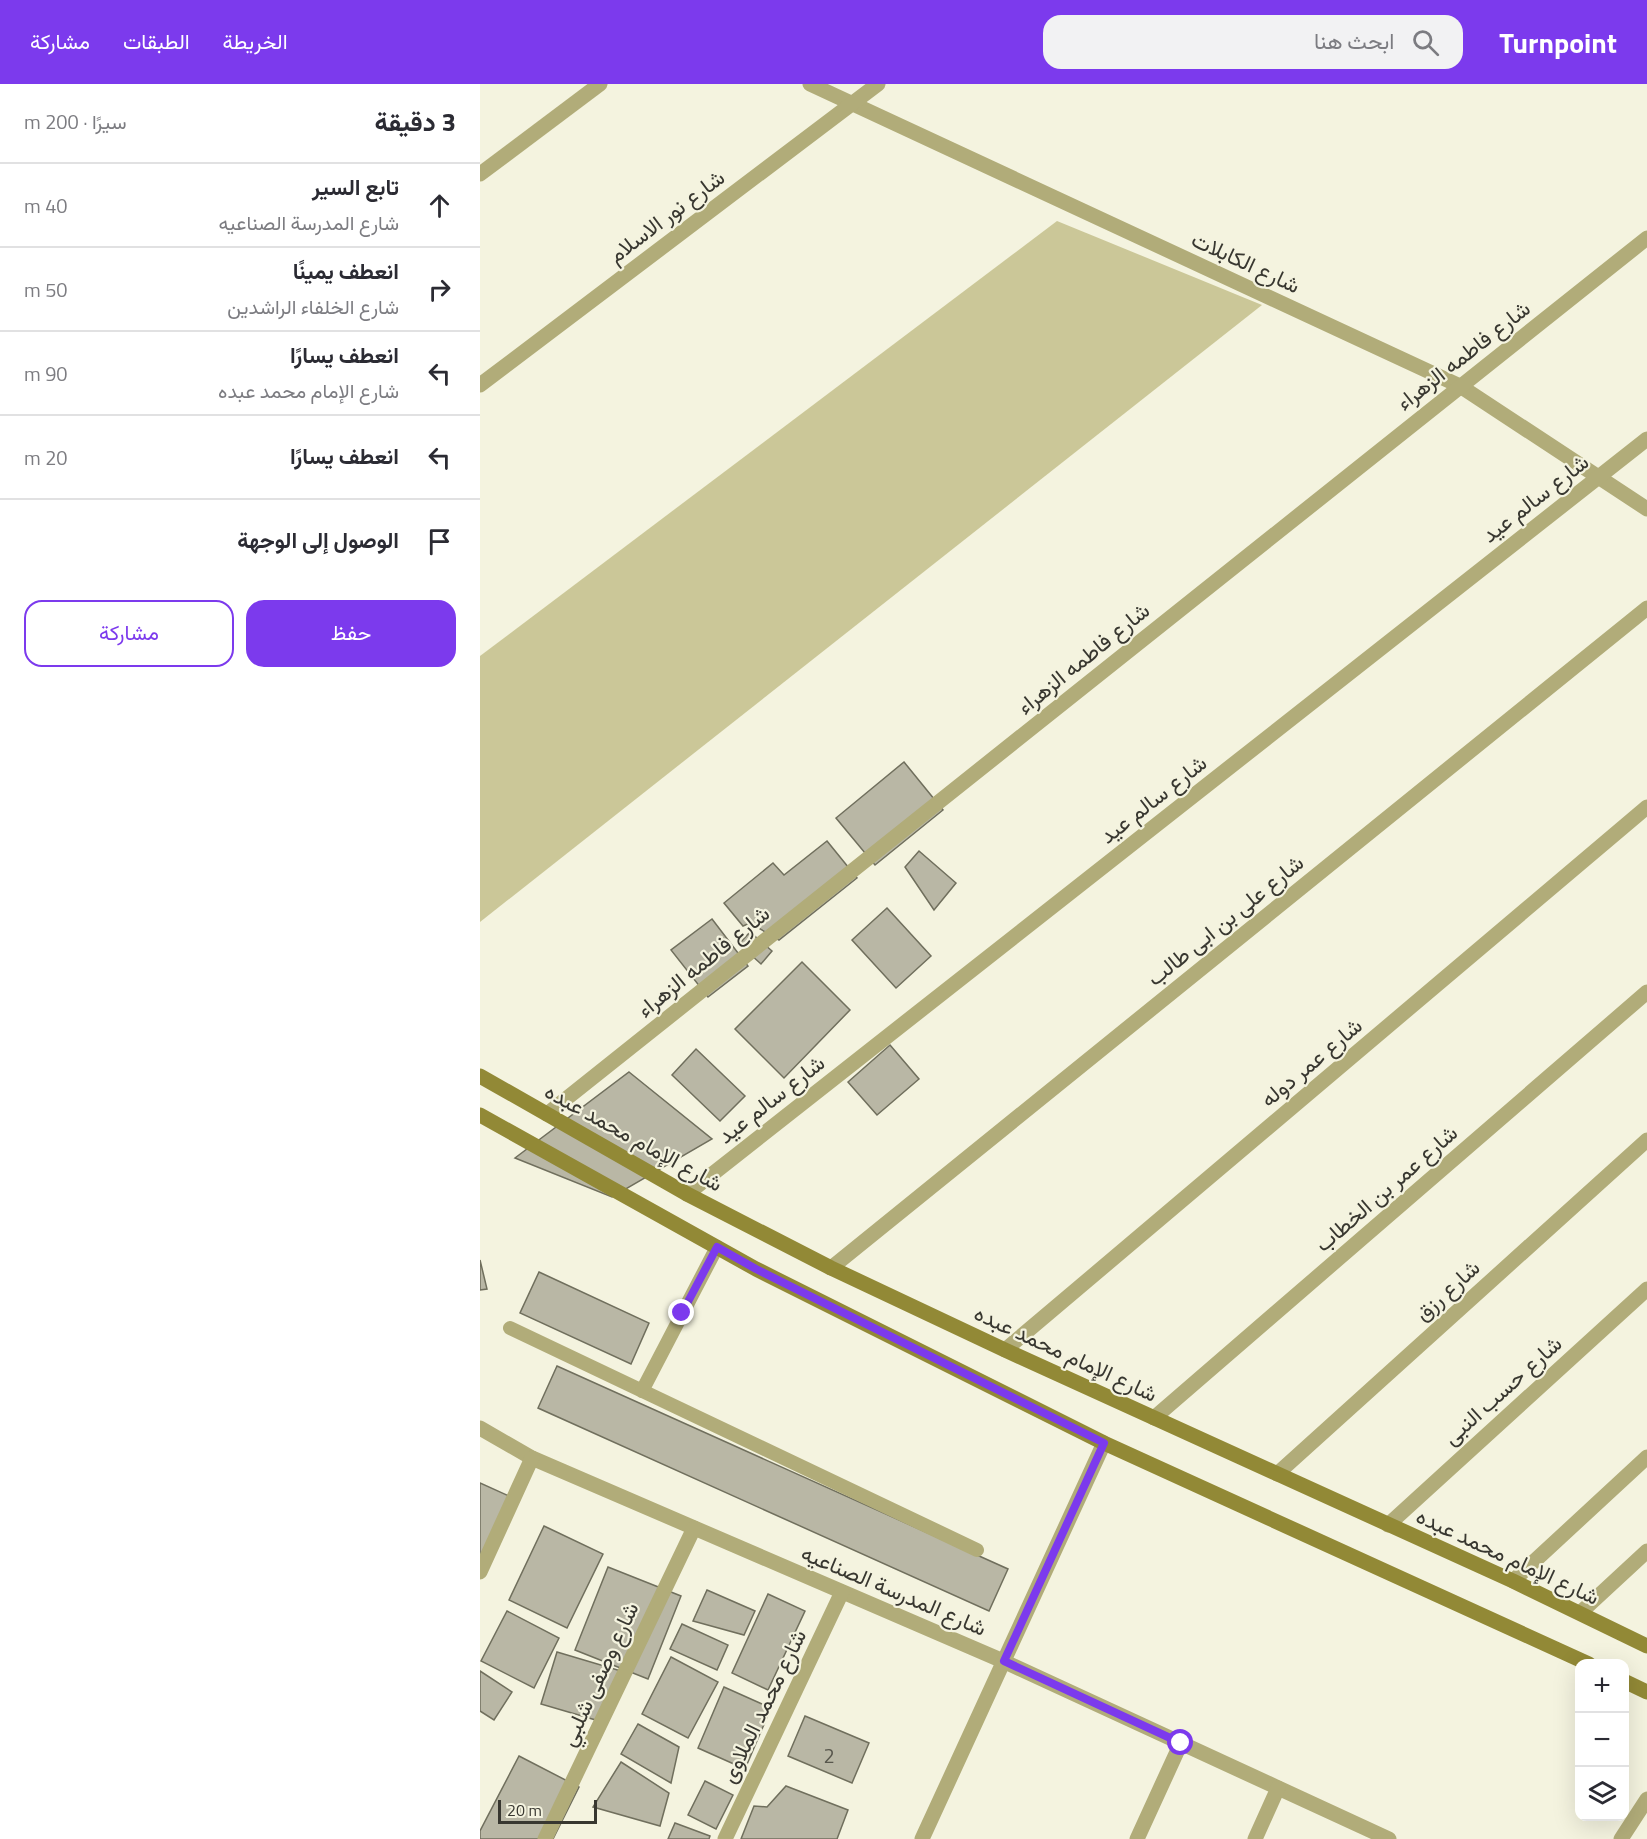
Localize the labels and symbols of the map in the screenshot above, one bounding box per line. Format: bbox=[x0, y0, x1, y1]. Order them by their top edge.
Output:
street label: شارع نور الاسلام bbox=[600, 161, 732, 271]
street label: شارع الكابلات bbox=[1186, 222, 1306, 302]
street label: شارع فاطمه الزهراء bbox=[1388, 292, 1538, 418]
street label: شارع سالم عيد bbox=[1474, 445, 1596, 551]
street label: شارع فاطمه الزهراء bbox=[1009, 594, 1157, 722]
street label: شارع سالم عيد bbox=[1092, 746, 1214, 852]
street label: شارع على بن ابى طالب bbox=[1139, 846, 1311, 994]
street label: شارع فاطمه الزهراء bbox=[629, 897, 777, 1025]
street label: شارع عمر دوله bbox=[1252, 1009, 1370, 1115]
street label: شارع سالم عيد bbox=[710, 1046, 832, 1152]
street label: شارع الإمام محمد عبده bbox=[539, 1074, 729, 1200]
street label: شارع عمر بن الخطاب bbox=[1307, 1116, 1465, 1260]
street label: شارع رزق bbox=[1406, 1251, 1488, 1329]
street label: شارع الإمام محمد عبده bbox=[969, 1296, 1163, 1410]
route end bbox=[668, 1299, 694, 1325]
street label: شارع حسب النبى bbox=[1435, 1327, 1569, 1453]
street label: شارع الإمام محمد عبده bbox=[1411, 1499, 1605, 1613]
street label: شارع المدرسة الصناعيه bbox=[796, 1536, 992, 1644]
street label: شارع وصفى شلبي bbox=[551, 1596, 649, 1753]
street label: شارع محمد الملاوى bbox=[711, 1623, 815, 1789]
route start bbox=[1167, 1729, 1193, 1755]
house number: 2 bbox=[823, 1740, 835, 1771]
scale bar bbox=[498, 1797, 597, 1824]

